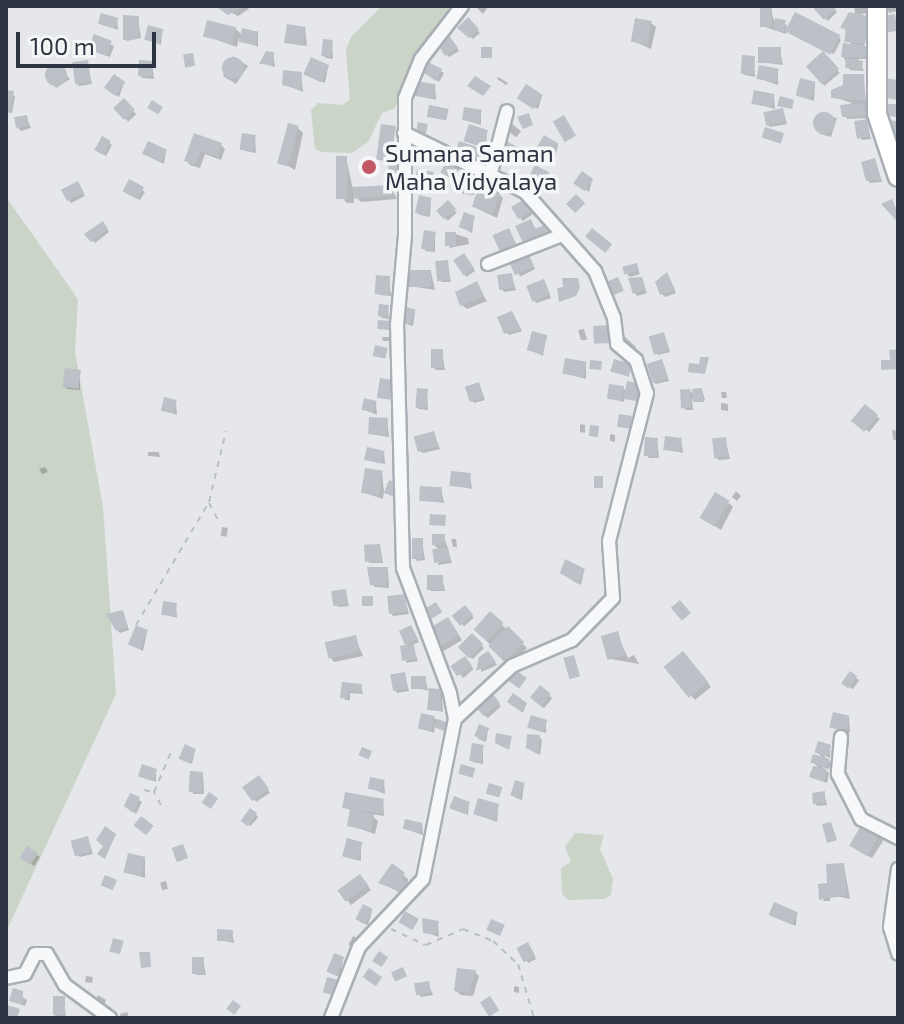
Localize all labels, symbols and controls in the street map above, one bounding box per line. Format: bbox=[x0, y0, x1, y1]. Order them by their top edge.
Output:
scale bar bbox=[20, 16, 160, 66]
text: 100 m bbox=[30, 31, 95, 60]
place label: Sumana Saman Maha Vidyalaya bbox=[385, 139, 558, 195]
marker: Sumana Saman Maha Vidyalaya bbox=[360, 158, 378, 176]

